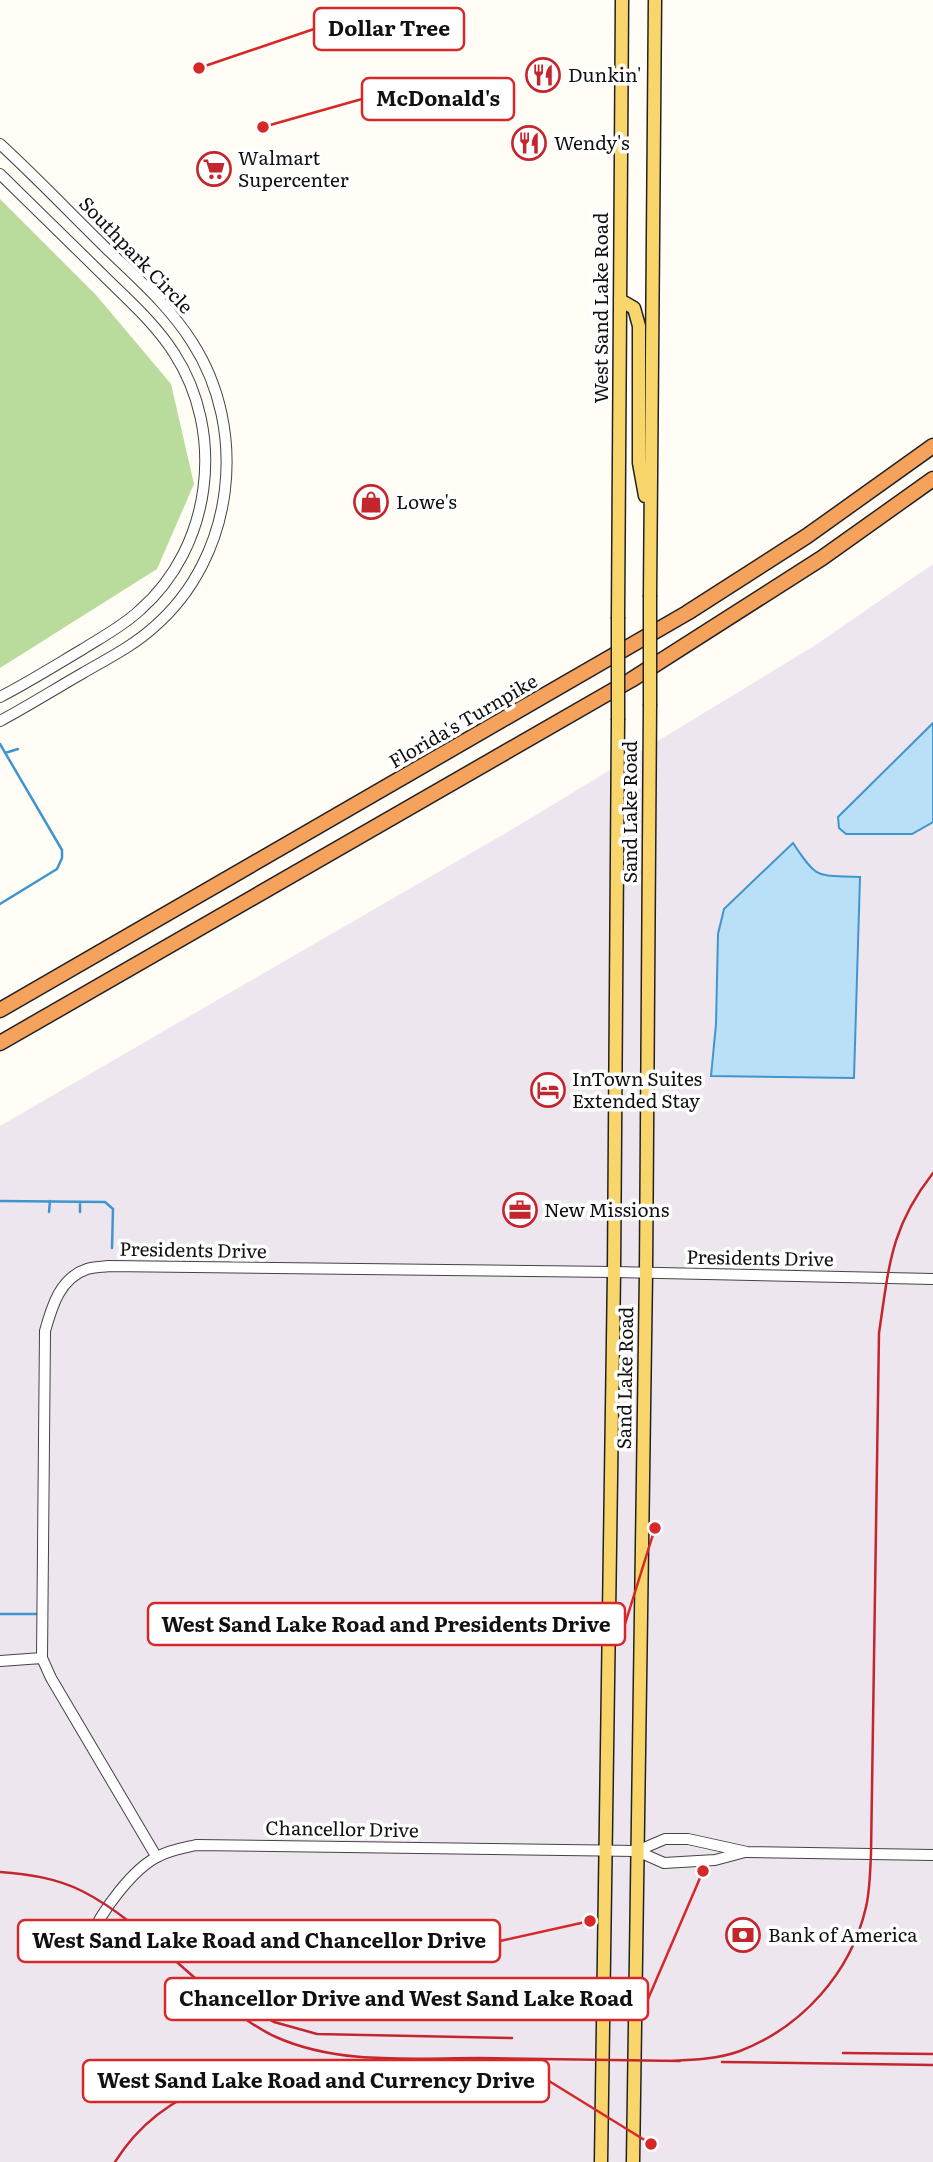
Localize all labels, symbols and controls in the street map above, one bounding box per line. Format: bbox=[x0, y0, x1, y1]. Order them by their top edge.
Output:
callout: Dollar Tree bbox=[314, 8, 464, 50]
text: Dollar Tree bbox=[328, 11, 450, 42]
restaurant icon: Dunkin' bbox=[524, 56, 562, 94]
place label: Dunkin' bbox=[568, 60, 641, 88]
callout: McDonald's bbox=[362, 78, 514, 120]
text: McDonald's bbox=[376, 81, 500, 112]
restaurant icon: Wendy's bbox=[510, 124, 548, 162]
place label: Wendy's bbox=[554, 128, 630, 156]
place label: Walmart Supercenter bbox=[238, 143, 349, 193]
supermarket icon: Walmart Supercenter bbox=[195, 150, 233, 188]
street label: Southpark Circle bbox=[73, 189, 200, 319]
street label: West Sand Lake Road bbox=[586, 212, 614, 404]
shop icon: Lowe's bbox=[352, 483, 390, 521]
place label: Lowe's bbox=[396, 487, 457, 515]
street label: Florida's Turnpike bbox=[383, 666, 542, 774]
street label: Sand Lake Road bbox=[615, 740, 643, 883]
place label: InTown Suites Extended Stay bbox=[572, 1064, 702, 1114]
hotel icon: InTown Suites Extended Stay bbox=[529, 1071, 567, 1109]
office icon: New Missions bbox=[501, 1191, 539, 1229]
place label: New Missions bbox=[544, 1195, 670, 1223]
street label: Presidents Drive bbox=[119, 1234, 267, 1264]
street label: Presidents Drive bbox=[686, 1242, 834, 1272]
street label: Sand Lake Road bbox=[609, 1306, 639, 1450]
callout: West Sand Lake Road and Presidents Drive bbox=[148, 1603, 625, 1645]
text: West Sand Lake Road and Presidents Drive bbox=[161, 1607, 611, 1638]
street label: Chancellor Drive bbox=[265, 1813, 419, 1843]
bank icon: Bank of America bbox=[724, 1916, 762, 1954]
callout: West Sand Lake Road and Chancellor Drive bbox=[18, 1920, 500, 1962]
place label: Bank of America bbox=[768, 1920, 918, 1948]
text: West Sand Lake Road and Chancellor Drive bbox=[32, 1923, 486, 1954]
callout: Chancellor Drive and West Sand Lake Road bbox=[165, 1978, 648, 2020]
text: Chancellor Drive and West Sand Lake Road bbox=[179, 1981, 633, 2012]
callout: West Sand Lake Road and Currency Drive bbox=[83, 2060, 549, 2102]
text: West Sand Lake Road and Currency Drive bbox=[97, 2063, 535, 2094]

